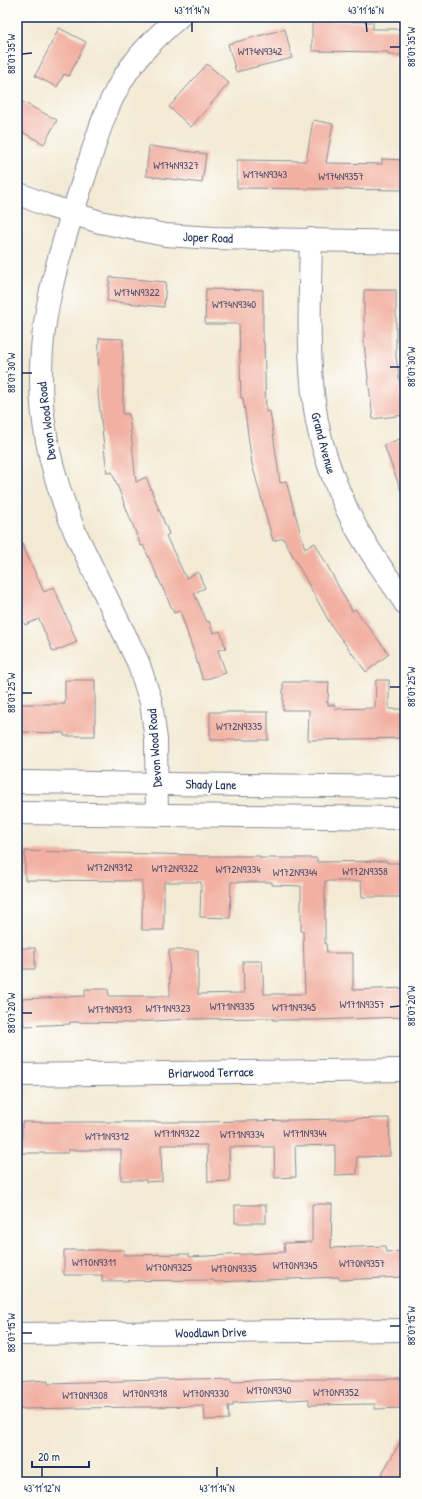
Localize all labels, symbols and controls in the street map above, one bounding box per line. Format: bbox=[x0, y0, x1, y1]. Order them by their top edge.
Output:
text: 43°11'14"N bbox=[174, 4, 210, 17]
text: 43°11'16"N bbox=[348, 4, 384, 17]
text: 88°07'35"W bbox=[405, 26, 418, 67]
text: 88°07'35"W bbox=[5, 33, 18, 74]
house number: W174N9342 bbox=[238, 44, 282, 58]
house number: W174N9327 bbox=[153, 158, 199, 172]
house number: W174N9343 bbox=[243, 167, 287, 181]
house number: W174N9357 bbox=[318, 169, 364, 183]
street label: Joper Road bbox=[183, 227, 233, 247]
house number: W174N9322 bbox=[114, 285, 160, 299]
house number: W174N9340 bbox=[212, 297, 256, 311]
text: 88°07'30"W bbox=[405, 346, 418, 387]
text: 88°07'30"W bbox=[5, 352, 18, 393]
street label: Devon Wood Road bbox=[32, 381, 60, 461]
street label: Grand Avenue bbox=[307, 410, 341, 476]
text: 88°07'25"W bbox=[405, 666, 418, 707]
text: 88°07'25"W bbox=[5, 672, 18, 713]
street label: Devon Wood Road bbox=[142, 708, 166, 788]
house number: W172N9335 bbox=[216, 719, 262, 733]
street label: Shady Lane bbox=[185, 775, 237, 793]
house number: W172N9312 bbox=[87, 860, 133, 874]
house number: W172N9322 bbox=[152, 861, 198, 875]
house number: W172N9334 bbox=[215, 862, 261, 876]
house number: W172N9358 bbox=[342, 864, 388, 878]
house number: W172N9344 bbox=[273, 865, 317, 879]
text: 88°07'20"W bbox=[405, 985, 418, 1026]
text: 88°07'20"W bbox=[5, 992, 18, 1033]
house number: W171N9357 bbox=[339, 997, 385, 1011]
house number: W171N9335 bbox=[210, 999, 255, 1013]
house number: W171N9345 bbox=[272, 1000, 316, 1014]
house number: W171N9323 bbox=[145, 1001, 191, 1015]
house number: W171N9313 bbox=[88, 1002, 132, 1016]
street label: Briarwood Terrace bbox=[168, 1062, 254, 1082]
house number: W171N9322 bbox=[154, 1126, 200, 1140]
house number: W171N9344 bbox=[283, 1126, 327, 1140]
house number: W171N9334 bbox=[220, 1127, 264, 1141]
house number: W171N9312 bbox=[85, 1129, 129, 1143]
house number: W170N9311 bbox=[72, 1255, 116, 1269]
house number: W170N9357 bbox=[339, 1256, 385, 1270]
house number: W170N9345 bbox=[273, 1258, 318, 1272]
house number: W170N9325 bbox=[146, 1260, 192, 1274]
house number: W170N9335 bbox=[211, 1261, 257, 1275]
text: 88°07'15"W bbox=[405, 1306, 418, 1346]
text: 88°07'15"W bbox=[5, 1313, 18, 1353]
street label: Woodlawn Drive bbox=[175, 1322, 247, 1342]
house number: W170N9340 bbox=[246, 1383, 292, 1397]
house number: W170N9352 bbox=[313, 1385, 359, 1399]
house number: W170N9318 bbox=[123, 1386, 168, 1400]
house number: W170N9330 bbox=[183, 1386, 229, 1400]
house number: W170N9308 bbox=[62, 1388, 108, 1402]
scale bar bbox=[32, 1443, 89, 1469]
text: 20 m bbox=[38, 1448, 60, 1465]
text: 43°11'12"N bbox=[24, 1482, 60, 1495]
text: 43°11'14"N bbox=[199, 1482, 235, 1495]

